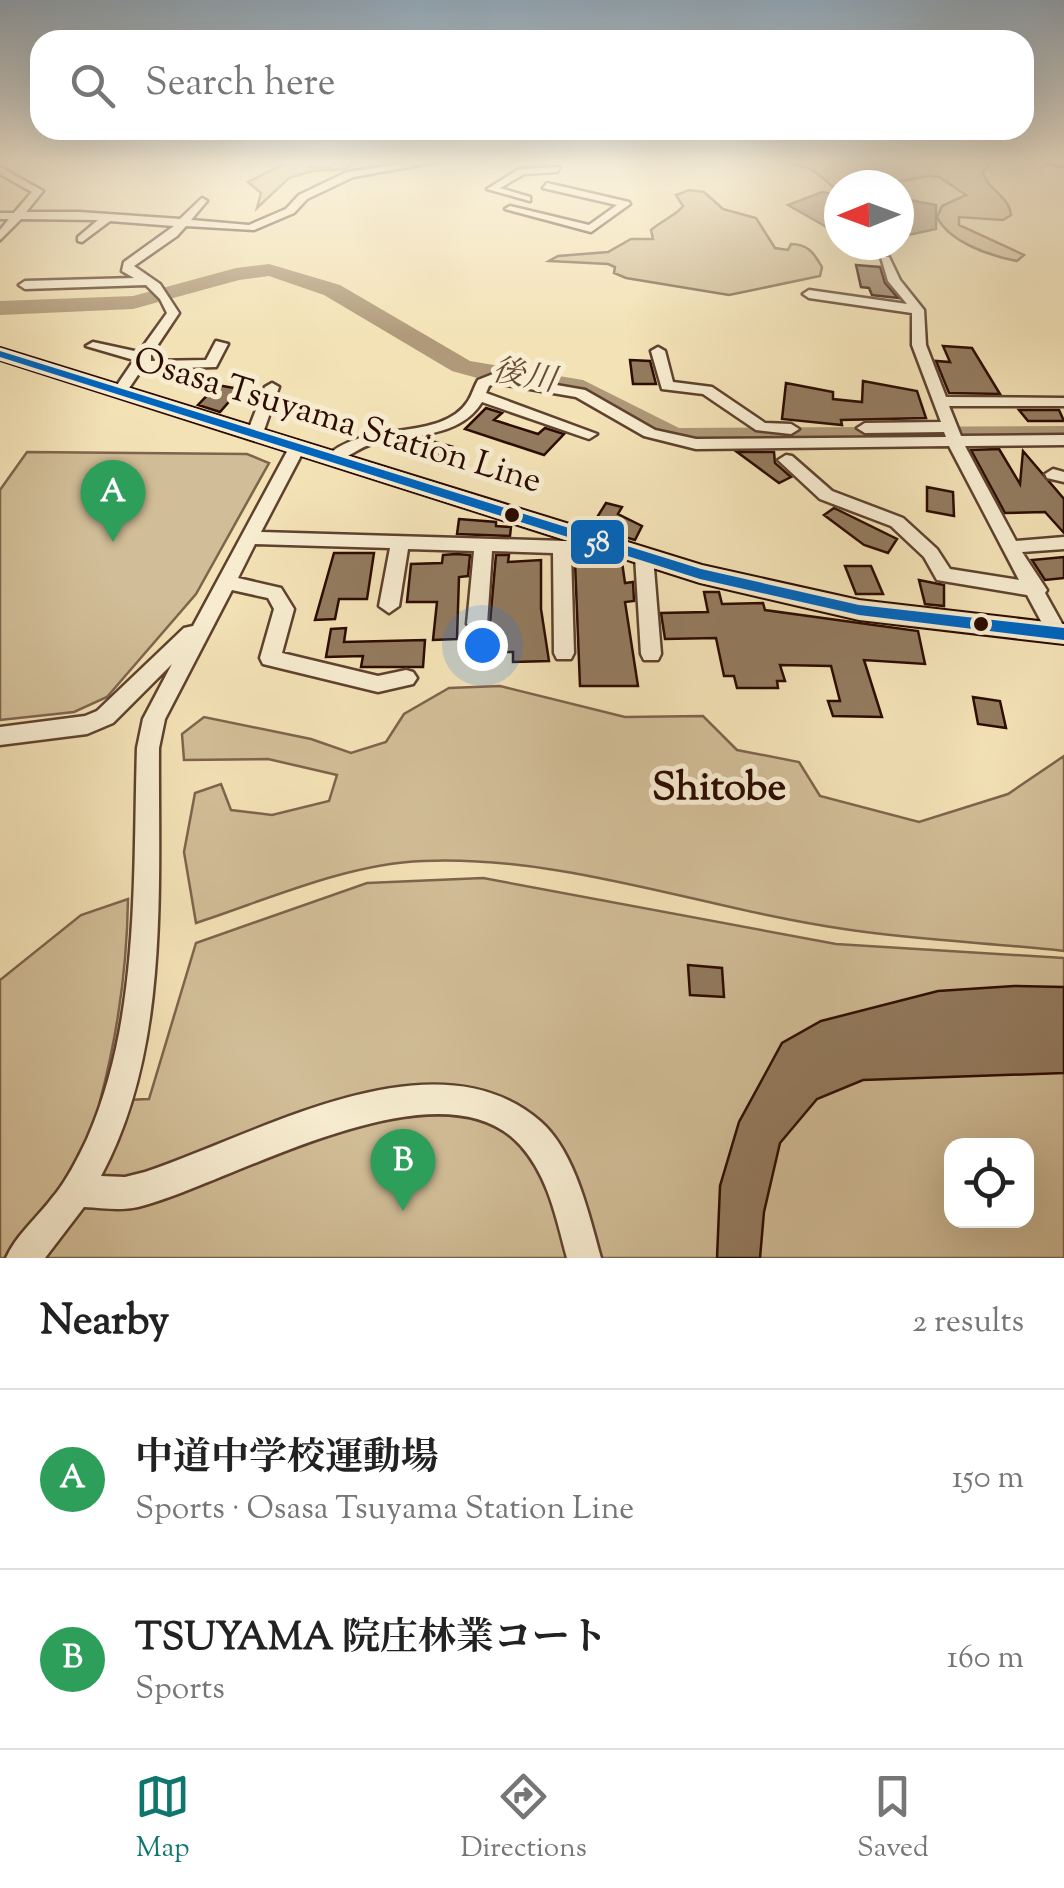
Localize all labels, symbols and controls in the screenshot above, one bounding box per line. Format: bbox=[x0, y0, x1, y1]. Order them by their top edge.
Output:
search box bbox=[30, 30, 1034, 140]
icon: search bbox=[65, 58, 120, 113]
text: Search here bbox=[145, 58, 336, 112]
north arrow bbox=[824, 170, 914, 260]
street label: Osasa Tsuyama Station Line bbox=[127, 336, 547, 508]
water label: 後川 bbox=[488, 349, 562, 406]
pin: A bbox=[80, 460, 146, 542]
unlabelled marker bbox=[502, 505, 522, 525]
line badge: 58 bbox=[569, 518, 626, 566]
text: 58 bbox=[584, 524, 610, 564]
unlabelled marker bbox=[971, 614, 991, 634]
your location bbox=[457, 620, 508, 671]
district label: Shitobe bbox=[652, 761, 786, 818]
pin: B bbox=[370, 1128, 436, 1211]
map controls bbox=[944, 1138, 1034, 1228]
button: locate bbox=[944, 1138, 1034, 1228]
text: Nearby bbox=[40, 1293, 169, 1353]
text: 2 results bbox=[912, 1300, 1024, 1346]
text: 中道中学校運動場 bbox=[135, 1433, 439, 1487]
text: A bbox=[60, 1456, 85, 1502]
text: 150 m bbox=[952, 1456, 1024, 1502]
text: Sports · Osasa Tsuyama Station Line bbox=[135, 1487, 634, 1533]
text: TSUYAMA 院庄林業コート bbox=[135, 1613, 608, 1667]
text: B bbox=[62, 1636, 83, 1682]
text: 160 m bbox=[947, 1636, 1024, 1682]
text: Sports bbox=[135, 1667, 225, 1713]
tab: Map bbox=[135, 1769, 190, 1869]
tab: Directions bbox=[460, 1769, 587, 1869]
tab: Saved bbox=[857, 1769, 929, 1869]

